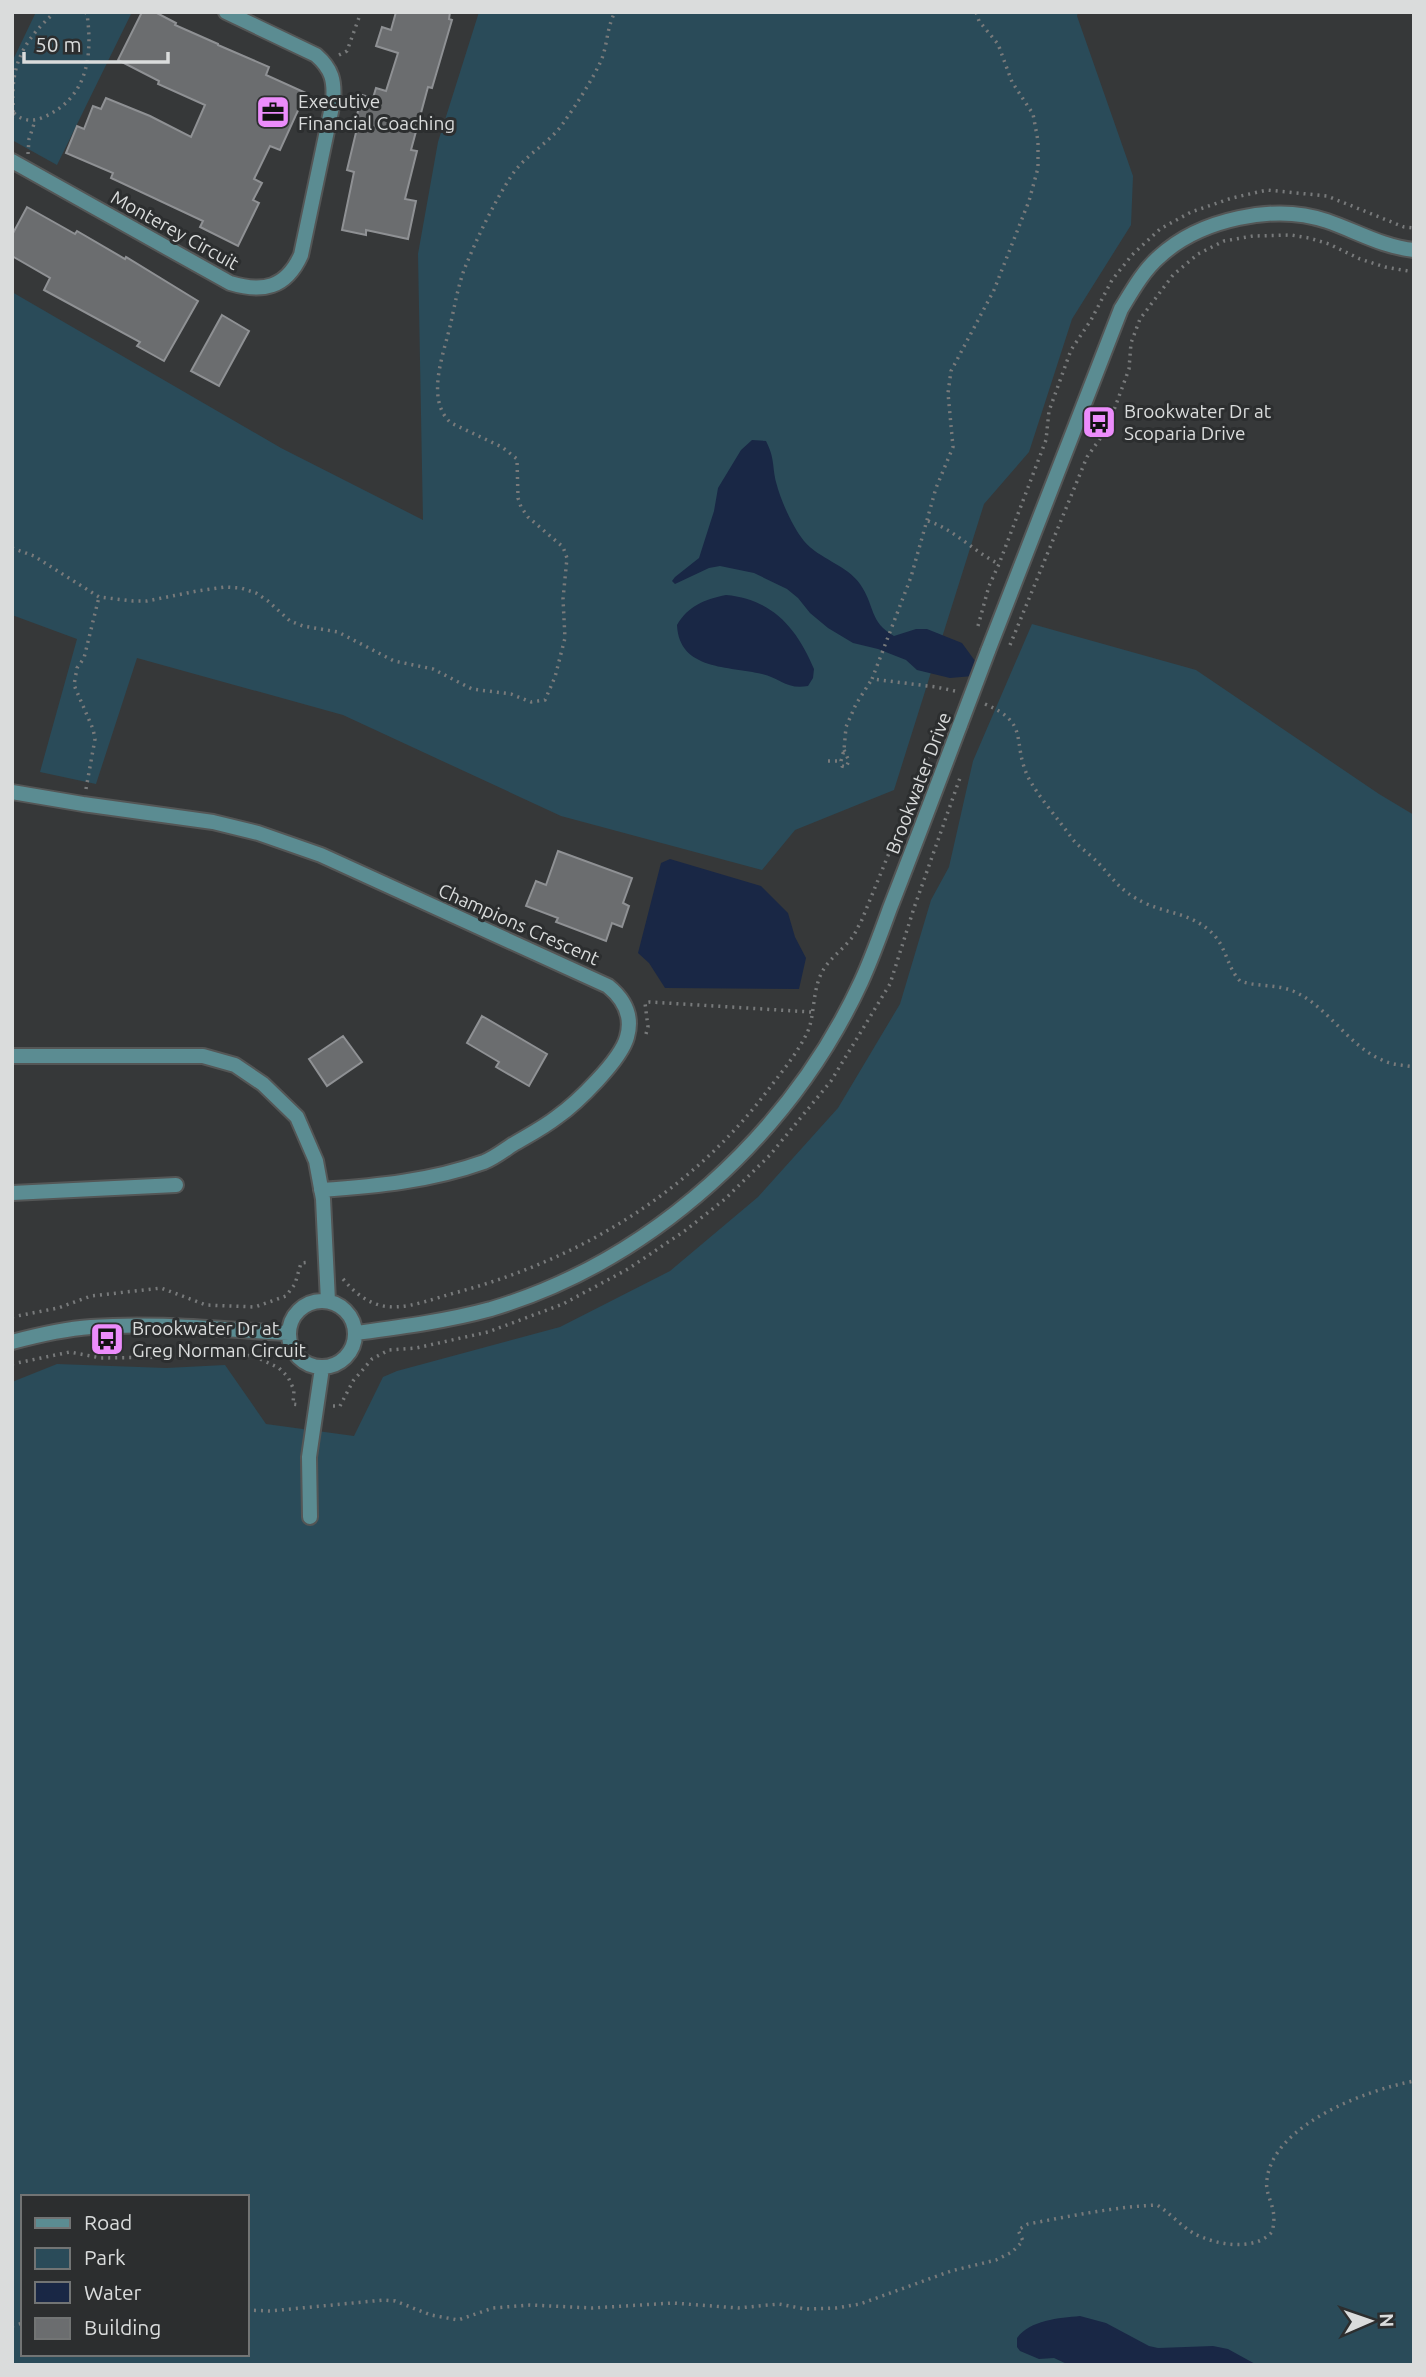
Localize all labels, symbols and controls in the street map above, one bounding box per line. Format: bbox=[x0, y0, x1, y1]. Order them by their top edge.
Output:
scale bar bbox=[24, 21, 168, 65]
text: 50 m bbox=[35, 32, 82, 56]
place label: Executive Financial Coaching bbox=[298, 90, 455, 134]
office icon: Executive Financial Coaching bbox=[254, 93, 292, 131]
street label: Monterey Circuit bbox=[107, 186, 243, 274]
place label: Brookwater Dr at Scoparia Drive bbox=[1124, 400, 1272, 444]
bus stop icon: Brookwater Dr at Scoparia Drive bbox=[1080, 403, 1118, 441]
street label: Brookwater Drive bbox=[881, 709, 955, 857]
street label: Champions Crescent bbox=[435, 879, 603, 970]
place label: Brookwater Dr at Greg Norman Circuit bbox=[132, 1317, 307, 1361]
bus stop icon: Brookwater Dr at Greg Norman Circuit bbox=[88, 1320, 126, 1358]
legend bbox=[21, 2195, 248, 2356]
text: Road bbox=[84, 2210, 132, 2234]
text: Park bbox=[84, 2245, 126, 2269]
text: Water bbox=[84, 2280, 142, 2304]
north arrow bbox=[1335, 2286, 1405, 2356]
text: N bbox=[1376, 2313, 1398, 2328]
text: Building bbox=[84, 2315, 161, 2339]

